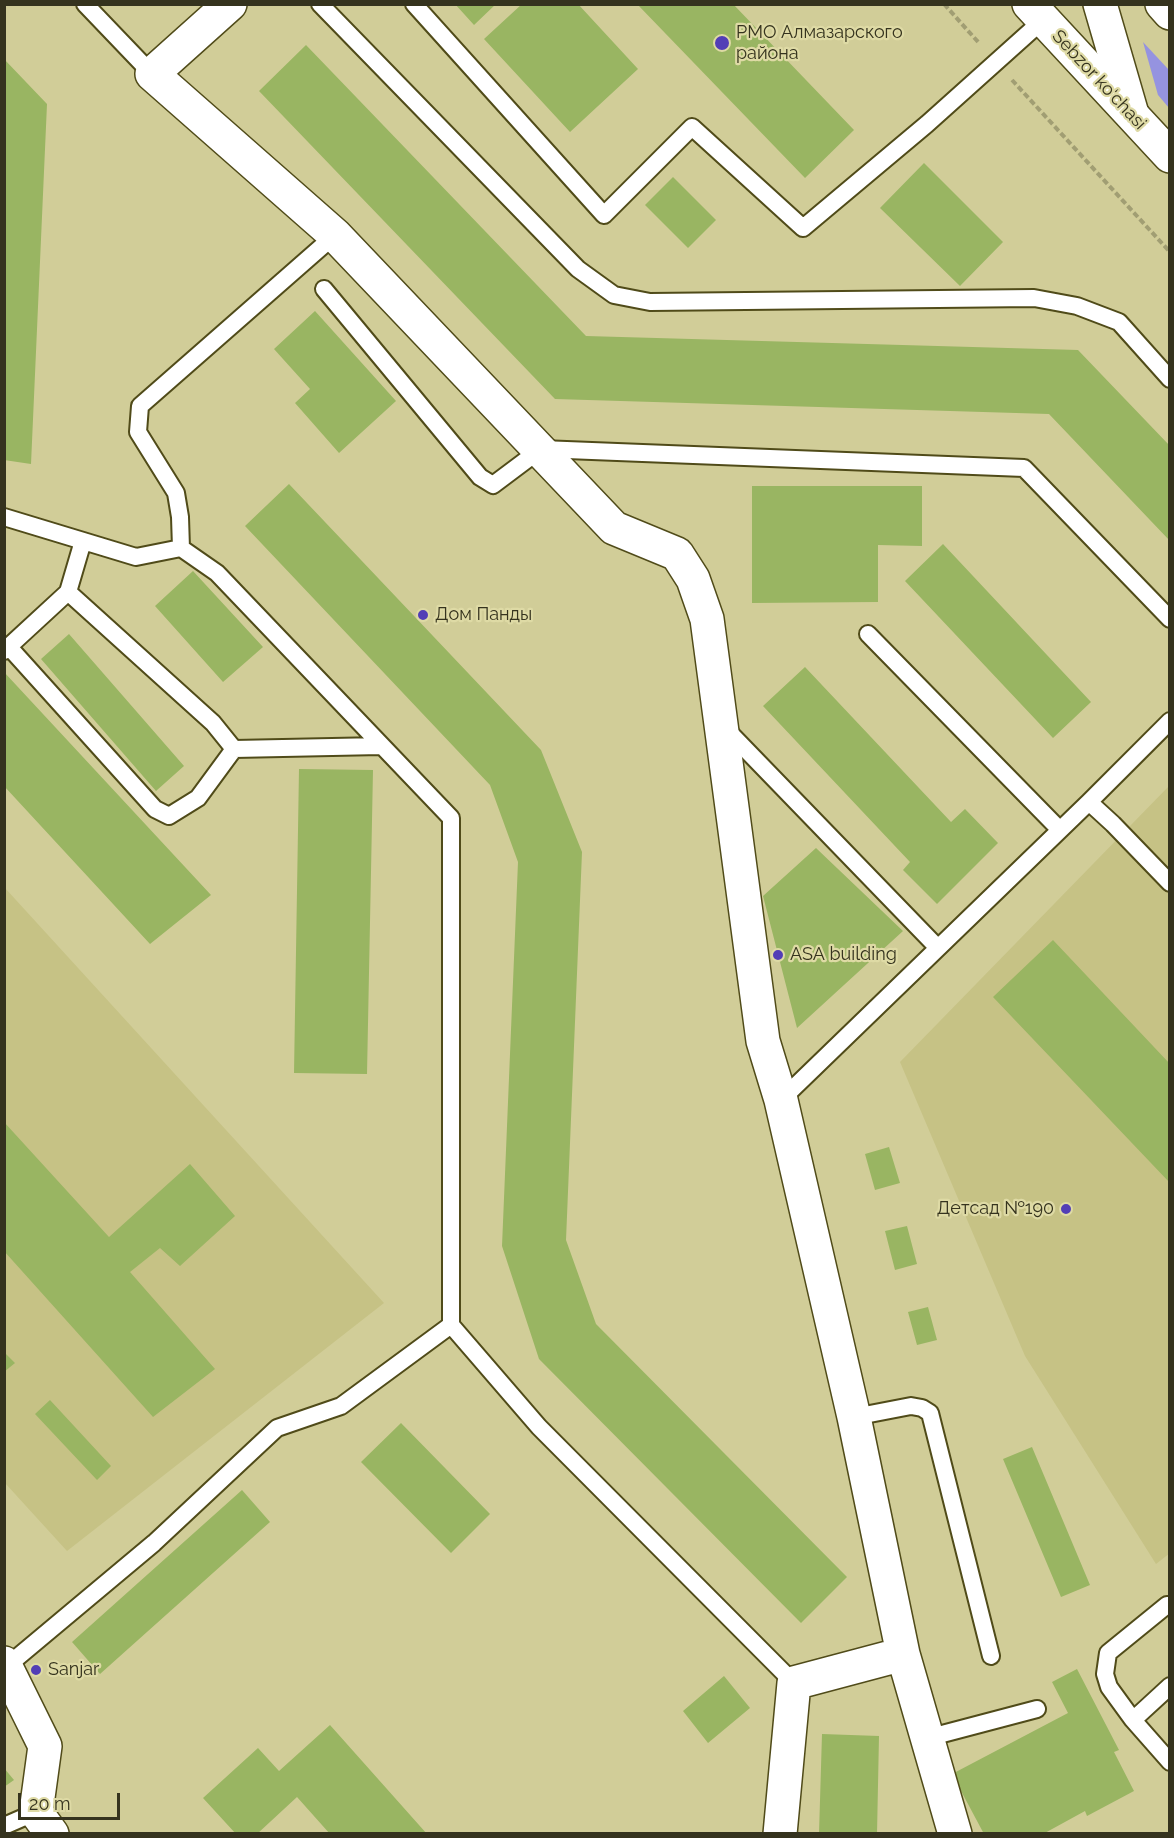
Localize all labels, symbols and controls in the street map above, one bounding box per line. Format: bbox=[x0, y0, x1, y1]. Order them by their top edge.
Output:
place label: РМО Алмазарского района bbox=[736, 22, 903, 64]
street label: Sebzor ko‘chasi bbox=[1047, 26, 1151, 134]
marker: РМО Алмазарского района bbox=[713, 34, 731, 52]
place label: Дом Панды bbox=[435, 604, 532, 626]
marker: Дом Панды bbox=[416, 608, 430, 622]
place label: ASA building bbox=[790, 944, 897, 966]
marker: ASA building bbox=[771, 948, 785, 962]
place label: Детсад №190 bbox=[937, 1198, 1054, 1220]
marker: Детсад №190 bbox=[1059, 1202, 1073, 1216]
place label: Sanjar bbox=[48, 1659, 99, 1681]
marker: Sanjar bbox=[29, 1663, 43, 1677]
scale bar bbox=[21, 1781, 123, 1819]
text: 20 m bbox=[29, 1793, 71, 1814]

